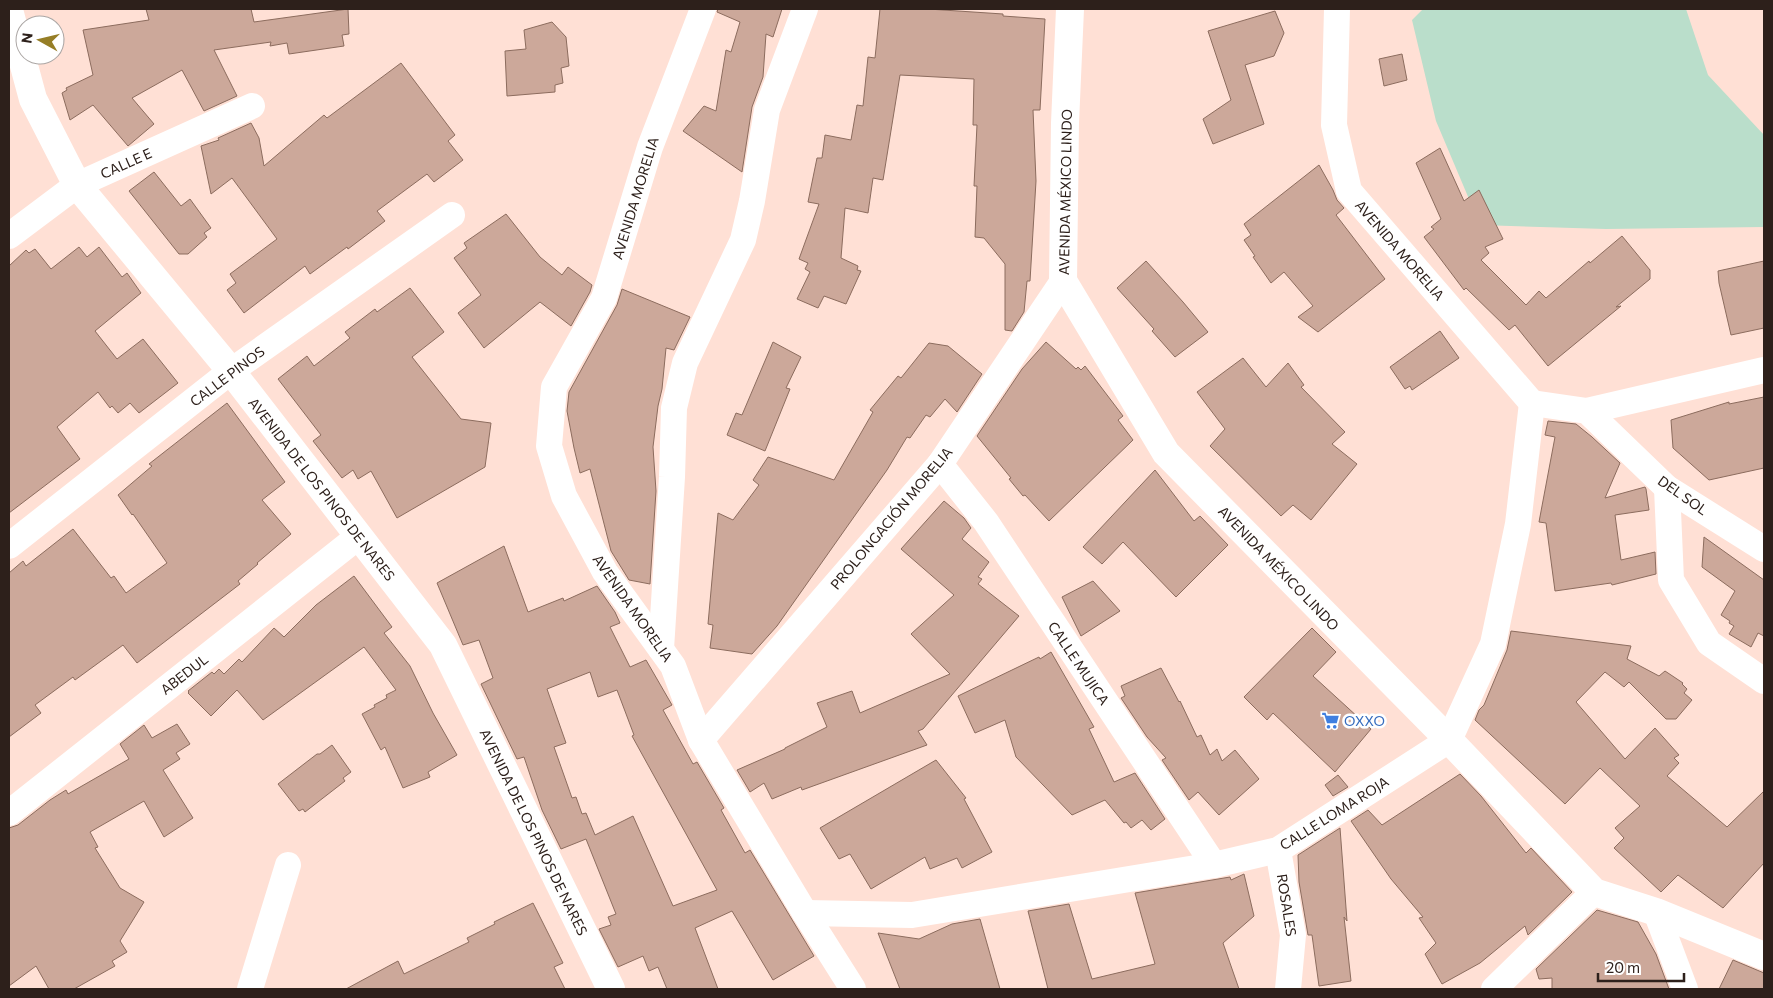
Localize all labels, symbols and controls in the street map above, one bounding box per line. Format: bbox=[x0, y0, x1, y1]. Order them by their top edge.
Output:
north arrow bbox=[15, 15, 65, 65]
text: N bbox=[17, 32, 36, 45]
street label: AVENIDA MÉXICO LINDO bbox=[1055, 109, 1075, 275]
street label: AVENIDA MORELIA bbox=[608, 134, 662, 261]
street label: CALLE E bbox=[98, 144, 154, 182]
street label: AVENIDA MORELIA bbox=[1352, 196, 1448, 304]
street label: CALLE PINOS bbox=[186, 342, 268, 410]
street label: AVENIDA DE LOS PINOS DE NARES bbox=[245, 394, 399, 584]
street label: PROLONGACIÓN MORELIA bbox=[826, 443, 956, 593]
street label: DEL SOL bbox=[1655, 472, 1711, 518]
street label: AVENIDA MÉXICO LINDO bbox=[1215, 502, 1343, 634]
street label: AVENIDA MORELIA bbox=[590, 551, 677, 665]
street label: CALLE MUJICA bbox=[1045, 618, 1113, 708]
street label: ABEDUL bbox=[157, 650, 211, 698]
supermarket icon: OXXO bbox=[1320, 710, 1340, 730]
place label: OXXO bbox=[1344, 712, 1385, 729]
street label: AVENIDA DE LOS PINOS DE NARES bbox=[476, 726, 592, 938]
street label: CALLE LOMA ROJA bbox=[1276, 772, 1392, 853]
street label: ROSALES bbox=[1274, 873, 1300, 937]
scale bar bbox=[1598, 950, 1684, 982]
text: 20 m bbox=[1606, 958, 1640, 976]

